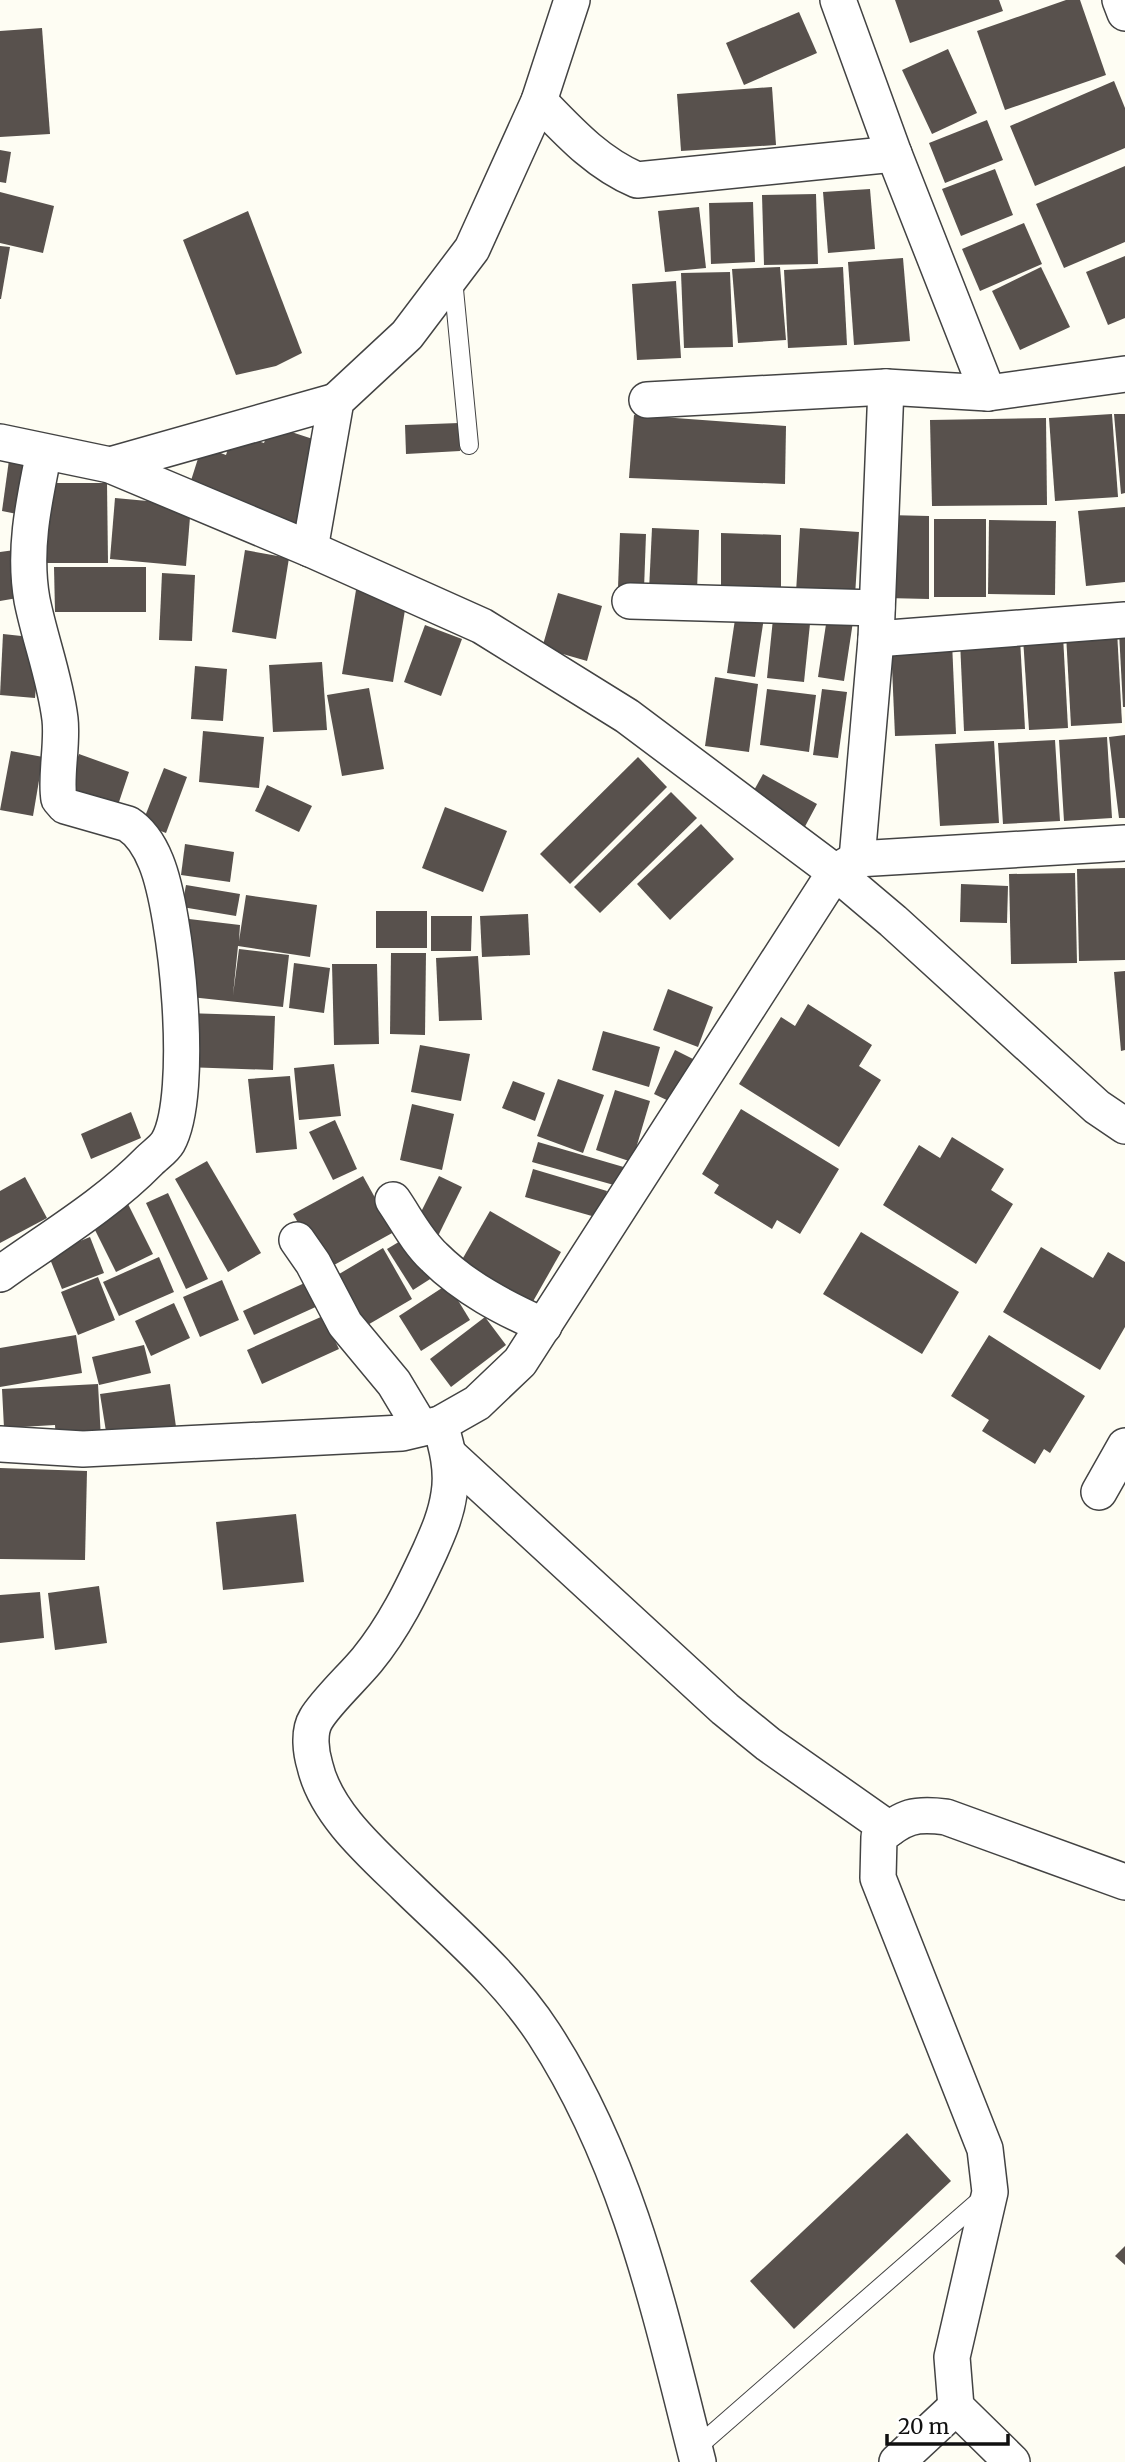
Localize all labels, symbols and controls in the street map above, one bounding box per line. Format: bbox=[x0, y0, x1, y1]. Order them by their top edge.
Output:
scale bar bbox=[887, 2402, 1008, 2446]
text: 20 m bbox=[898, 2413, 950, 2440]

